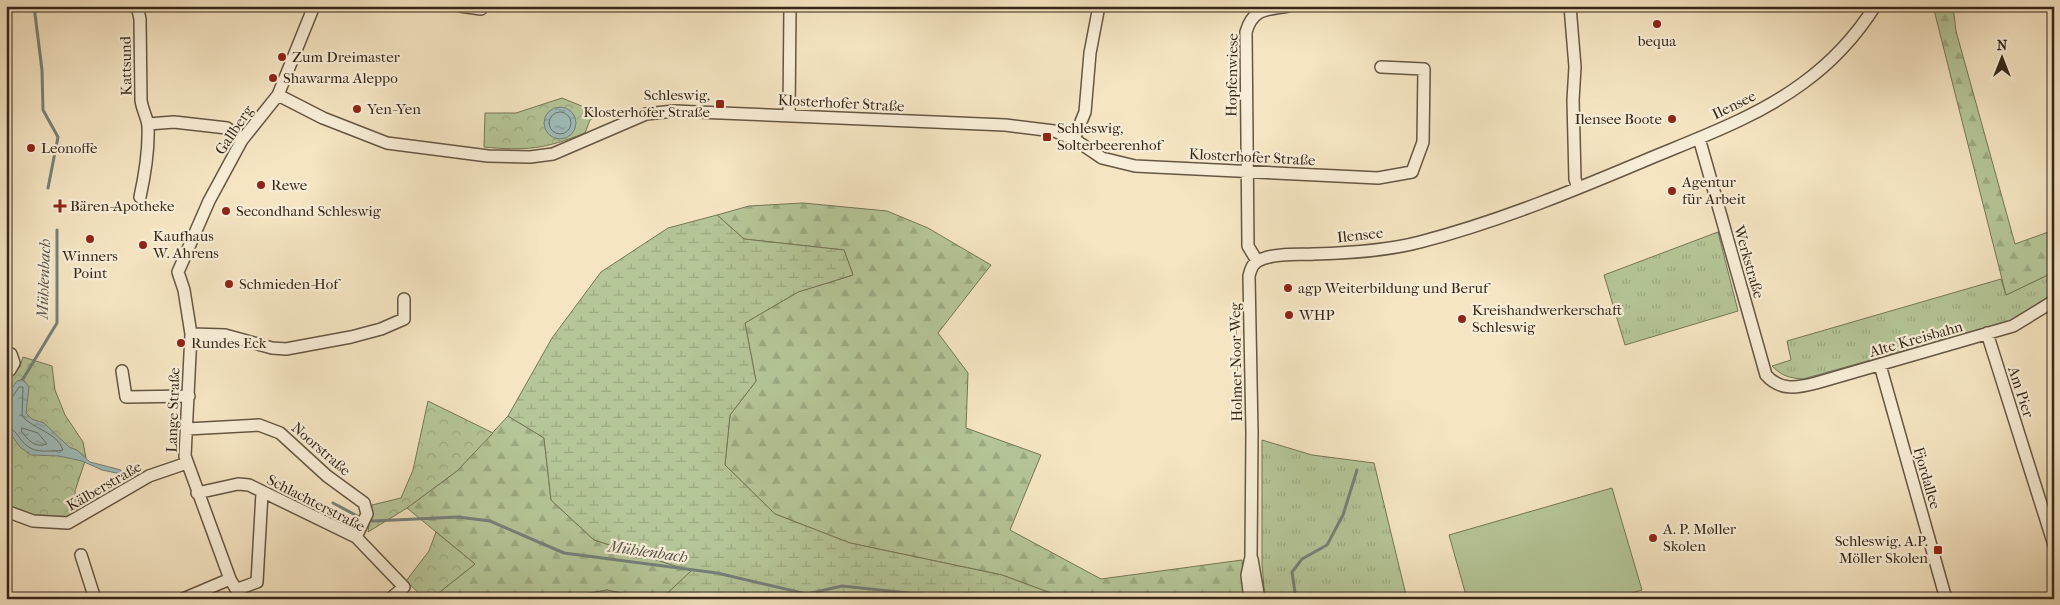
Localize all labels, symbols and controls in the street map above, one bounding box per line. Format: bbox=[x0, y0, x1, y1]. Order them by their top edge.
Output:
marker: bequa bbox=[1651, 18, 1663, 30]
street label: Hopfenwiese bbox=[1222, 32, 1242, 117]
place label: bequa bbox=[1637, 32, 1677, 50]
north arrow bbox=[1978, 32, 2028, 82]
street label: Kattsund bbox=[116, 35, 136, 96]
text: N bbox=[1997, 37, 2008, 54]
place label: Zum Dreimaster bbox=[292, 48, 401, 66]
marker: Zum Dreimaster bbox=[276, 51, 288, 63]
place label: Shawarma Aleppo bbox=[283, 69, 398, 87]
marker: Shawarma Aleppo bbox=[267, 72, 279, 84]
place label: Schleswig, Klosterhofer Straße bbox=[583, 86, 711, 121]
street label: Ilensee bbox=[1709, 86, 1759, 123]
street label: Klosterhofer Straße bbox=[777, 91, 905, 115]
marker: Schleswig, Klosterhofer Straße bbox=[714, 98, 726, 110]
place label: Yen-Yen bbox=[366, 100, 421, 118]
street label: Gallberg bbox=[211, 101, 257, 158]
marker: Yen-Yen bbox=[351, 103, 363, 115]
place label: Ilensee Boote bbox=[1575, 110, 1663, 128]
marker: Ilensee Boote bbox=[1666, 113, 1678, 125]
place label: Schleswig, Solterbeerenhof bbox=[1057, 119, 1164, 154]
marker: Schleswig, Solterbeerenhof bbox=[1041, 131, 1053, 143]
place label: Leonoffe bbox=[41, 139, 98, 157]
marker: Leonoffe bbox=[25, 142, 37, 154]
street label: Klosterhofer Straße bbox=[1188, 145, 1316, 169]
place label: Agentur für Arbeit bbox=[1681, 173, 1747, 208]
place label: Rewe bbox=[271, 176, 308, 194]
marker: Rewe bbox=[255, 179, 267, 191]
marker: Agentur für Arbeit bbox=[1666, 185, 1678, 197]
place label: Bären-Apotheke bbox=[70, 197, 175, 215]
marker: Bären-Apotheke bbox=[54, 200, 66, 212]
place label: Secondhand Schleswig bbox=[236, 202, 382, 220]
marker: Secondhand Schleswig bbox=[220, 205, 232, 217]
street label: Werkstraße bbox=[1730, 223, 1768, 301]
street label: Ilensee bbox=[1336, 224, 1385, 246]
place label: Kaufhaus W. Ahrens bbox=[152, 227, 219, 262]
marker: Winners Point bbox=[84, 233, 96, 245]
water label: Mühlenbach bbox=[33, 239, 54, 320]
marker: Kaufhaus W. Ahrens bbox=[137, 239, 149, 251]
place label: Winners Point bbox=[61, 247, 118, 282]
place label: Schmieden-Hof bbox=[239, 275, 341, 293]
marker: Schmieden-Hof bbox=[223, 278, 235, 290]
place label: agp Weiterbildung und Beruf bbox=[1298, 279, 1491, 297]
marker: agp Weiterbildung und Beruf bbox=[1282, 282, 1294, 294]
street label: Holmer-Noor-Weg bbox=[1226, 301, 1246, 422]
place label: Kreishandwerkerschaft Schleswig bbox=[1472, 301, 1623, 336]
place label: WHP bbox=[1298, 306, 1335, 324]
marker: WHP bbox=[1283, 309, 1295, 321]
marker: Kreishandwerkerschaft Schleswig bbox=[1456, 313, 1468, 325]
street label: Alte Kreisbahn bbox=[1866, 317, 1965, 361]
place label: Rundes Eck bbox=[191, 334, 267, 352]
marker: Rundes Eck bbox=[175, 337, 187, 349]
street label: Am Pier bbox=[2004, 363, 2038, 420]
street label: Lange Straße bbox=[163, 366, 184, 453]
street label: Noorstraße bbox=[288, 418, 355, 480]
street label: Fjordallee bbox=[1910, 445, 1945, 512]
street label: Kälberstraße bbox=[63, 457, 145, 515]
street label: Schlachterstraße bbox=[264, 471, 369, 536]
place label: A. P. Møller Skolen bbox=[1662, 520, 1737, 555]
marker: A. P. Møller Skolen bbox=[1647, 532, 1659, 544]
place label: Schleswig, A.P. Möller Skolen bbox=[1835, 532, 1928, 567]
water label: Mühlenbach bbox=[606, 536, 689, 566]
marker: Schleswig, A.P. Möller Skolen bbox=[1932, 544, 1944, 556]

